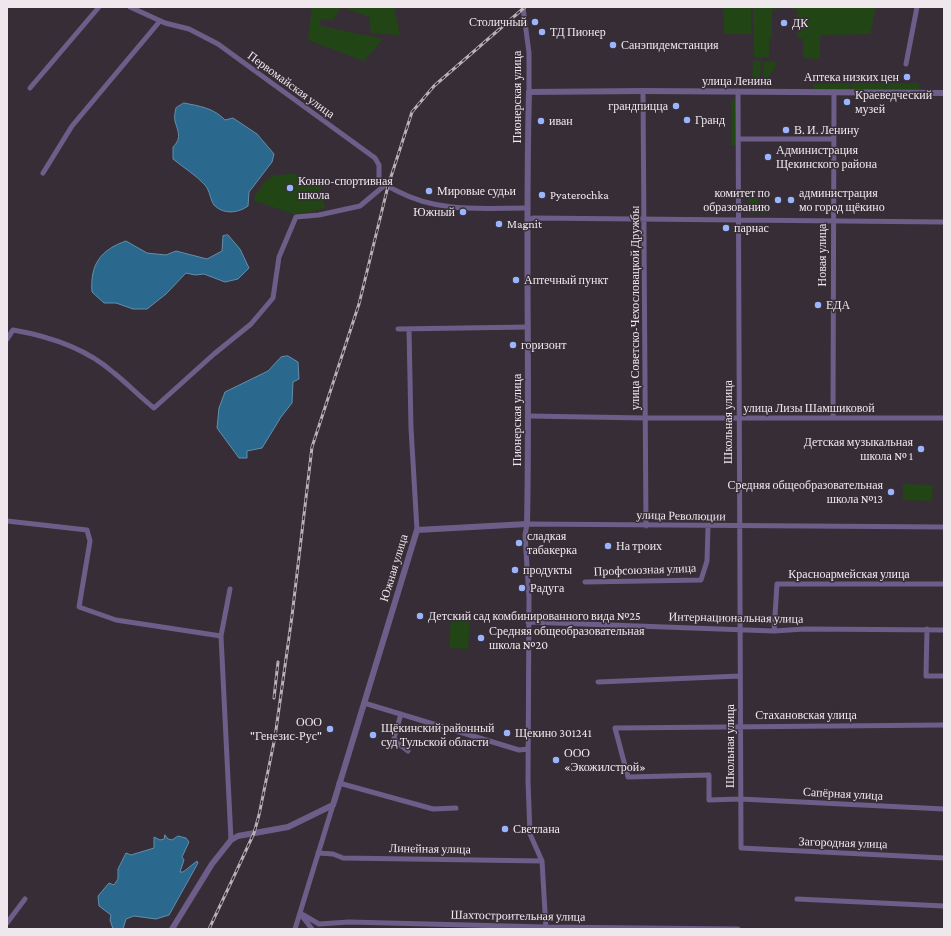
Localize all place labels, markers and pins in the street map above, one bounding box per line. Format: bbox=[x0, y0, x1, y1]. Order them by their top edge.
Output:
place label: Столичный bbox=[469, 15, 527, 29]
place label: ДК bbox=[792, 16, 808, 30]
marker: Столичный bbox=[530, 17, 540, 27]
marker: ДК bbox=[779, 18, 789, 28]
place label: ТД Пионер bbox=[550, 25, 606, 39]
marker: ТД Пионер bbox=[537, 27, 547, 37]
place label: Санэпидемстанция bbox=[621, 38, 719, 52]
marker: Санэпидемстанция bbox=[608, 40, 618, 50]
place label: Аптека низких цен bbox=[804, 70, 899, 84]
marker: Аптека низких цен bbox=[902, 72, 912, 82]
place label: Краеведческий музей bbox=[855, 88, 932, 116]
marker: Краеведческий музей bbox=[842, 97, 852, 107]
place label: грандпицца bbox=[608, 99, 668, 113]
marker: грандпицца bbox=[671, 101, 681, 111]
place label: Гранд bbox=[695, 113, 725, 127]
place label: иван bbox=[549, 114, 573, 128]
marker: Гранд bbox=[682, 115, 692, 125]
marker: иван bbox=[536, 116, 546, 126]
place label: В. И. Ленину bbox=[794, 123, 859, 137]
marker: В. И. Ленину bbox=[781, 125, 791, 135]
place label: Администрация Щекинского района bbox=[776, 143, 877, 171]
marker: Администрация Щекинского района bbox=[763, 152, 773, 162]
place label: Конно-спортивная школа bbox=[298, 174, 393, 202]
marker: Конно-спортивная школа bbox=[285, 183, 295, 193]
place label: Мировые судьи bbox=[437, 184, 516, 198]
marker: Мировые судьи bbox=[424, 186, 434, 196]
place label: комитет по образованию bbox=[703, 186, 770, 214]
place label: администрация мо город щёкино bbox=[799, 186, 885, 214]
place label: Pyaterochka bbox=[550, 188, 609, 202]
marker: Pyaterochka bbox=[537, 190, 547, 200]
marker: комитет по образованию bbox=[773, 195, 783, 205]
marker: администрация мо город щёкино bbox=[786, 195, 796, 205]
place label: Южный bbox=[413, 205, 455, 219]
marker: Южный bbox=[458, 207, 468, 217]
place label: Magnit bbox=[507, 217, 542, 231]
marker: Magnit bbox=[494, 219, 504, 229]
place label: парнас bbox=[734, 221, 769, 235]
marker: парнас bbox=[721, 223, 731, 233]
place label: Аптечный пункт bbox=[524, 273, 608, 287]
marker: Аптечный пункт bbox=[511, 275, 521, 285]
place label: ЕДА bbox=[826, 298, 850, 312]
marker: ЕДА bbox=[813, 300, 823, 310]
place label: горизонт bbox=[521, 338, 566, 352]
marker: горизонт bbox=[508, 340, 518, 350]
place label: Детская музыкальная школа № 1 bbox=[804, 435, 913, 463]
marker: Детская музыкальная школа № 1 bbox=[916, 444, 926, 454]
place label: Средняя общеобразовательная школа №13 bbox=[727, 478, 883, 506]
marker: Средняя общеобразовательная школа №13 bbox=[886, 487, 896, 497]
place label: сладкая табакерка bbox=[527, 529, 577, 557]
marker: сладкая табакерка bbox=[514, 538, 524, 548]
place label: На троих bbox=[616, 539, 662, 553]
marker: На троих bbox=[603, 541, 613, 551]
place label: продукты bbox=[523, 563, 572, 577]
marker: продукты bbox=[510, 565, 520, 575]
place label: Радуга bbox=[530, 581, 564, 595]
marker: Радуга bbox=[517, 583, 527, 593]
place label: Детский сад комбинированного вида №25 bbox=[428, 609, 641, 623]
marker: Детский сад комбинированного вида №25 bbox=[415, 611, 425, 621]
place label: Средняя общеобразовательная школа №20 bbox=[489, 624, 645, 652]
marker: Средняя общеобразовательная школа №20 bbox=[476, 633, 486, 643]
place label: ООО "Генезис-Рус" bbox=[250, 715, 322, 743]
place label: Щёкинский районный суд Тульской области bbox=[381, 721, 494, 749]
marker: ООО "Генезис-Рус" bbox=[325, 724, 335, 734]
place label: Щекино 301241 bbox=[515, 726, 592, 740]
marker: Щекино 301241 bbox=[502, 728, 512, 738]
marker: Щёкинский районный суд Тульской области bbox=[368, 730, 378, 740]
place label: ООО «Экожилстрой» bbox=[564, 746, 646, 774]
marker: ООО «Экожилстрой» bbox=[551, 755, 561, 765]
place label: Светлана bbox=[513, 822, 560, 836]
marker: Светлана bbox=[500, 824, 510, 834]

